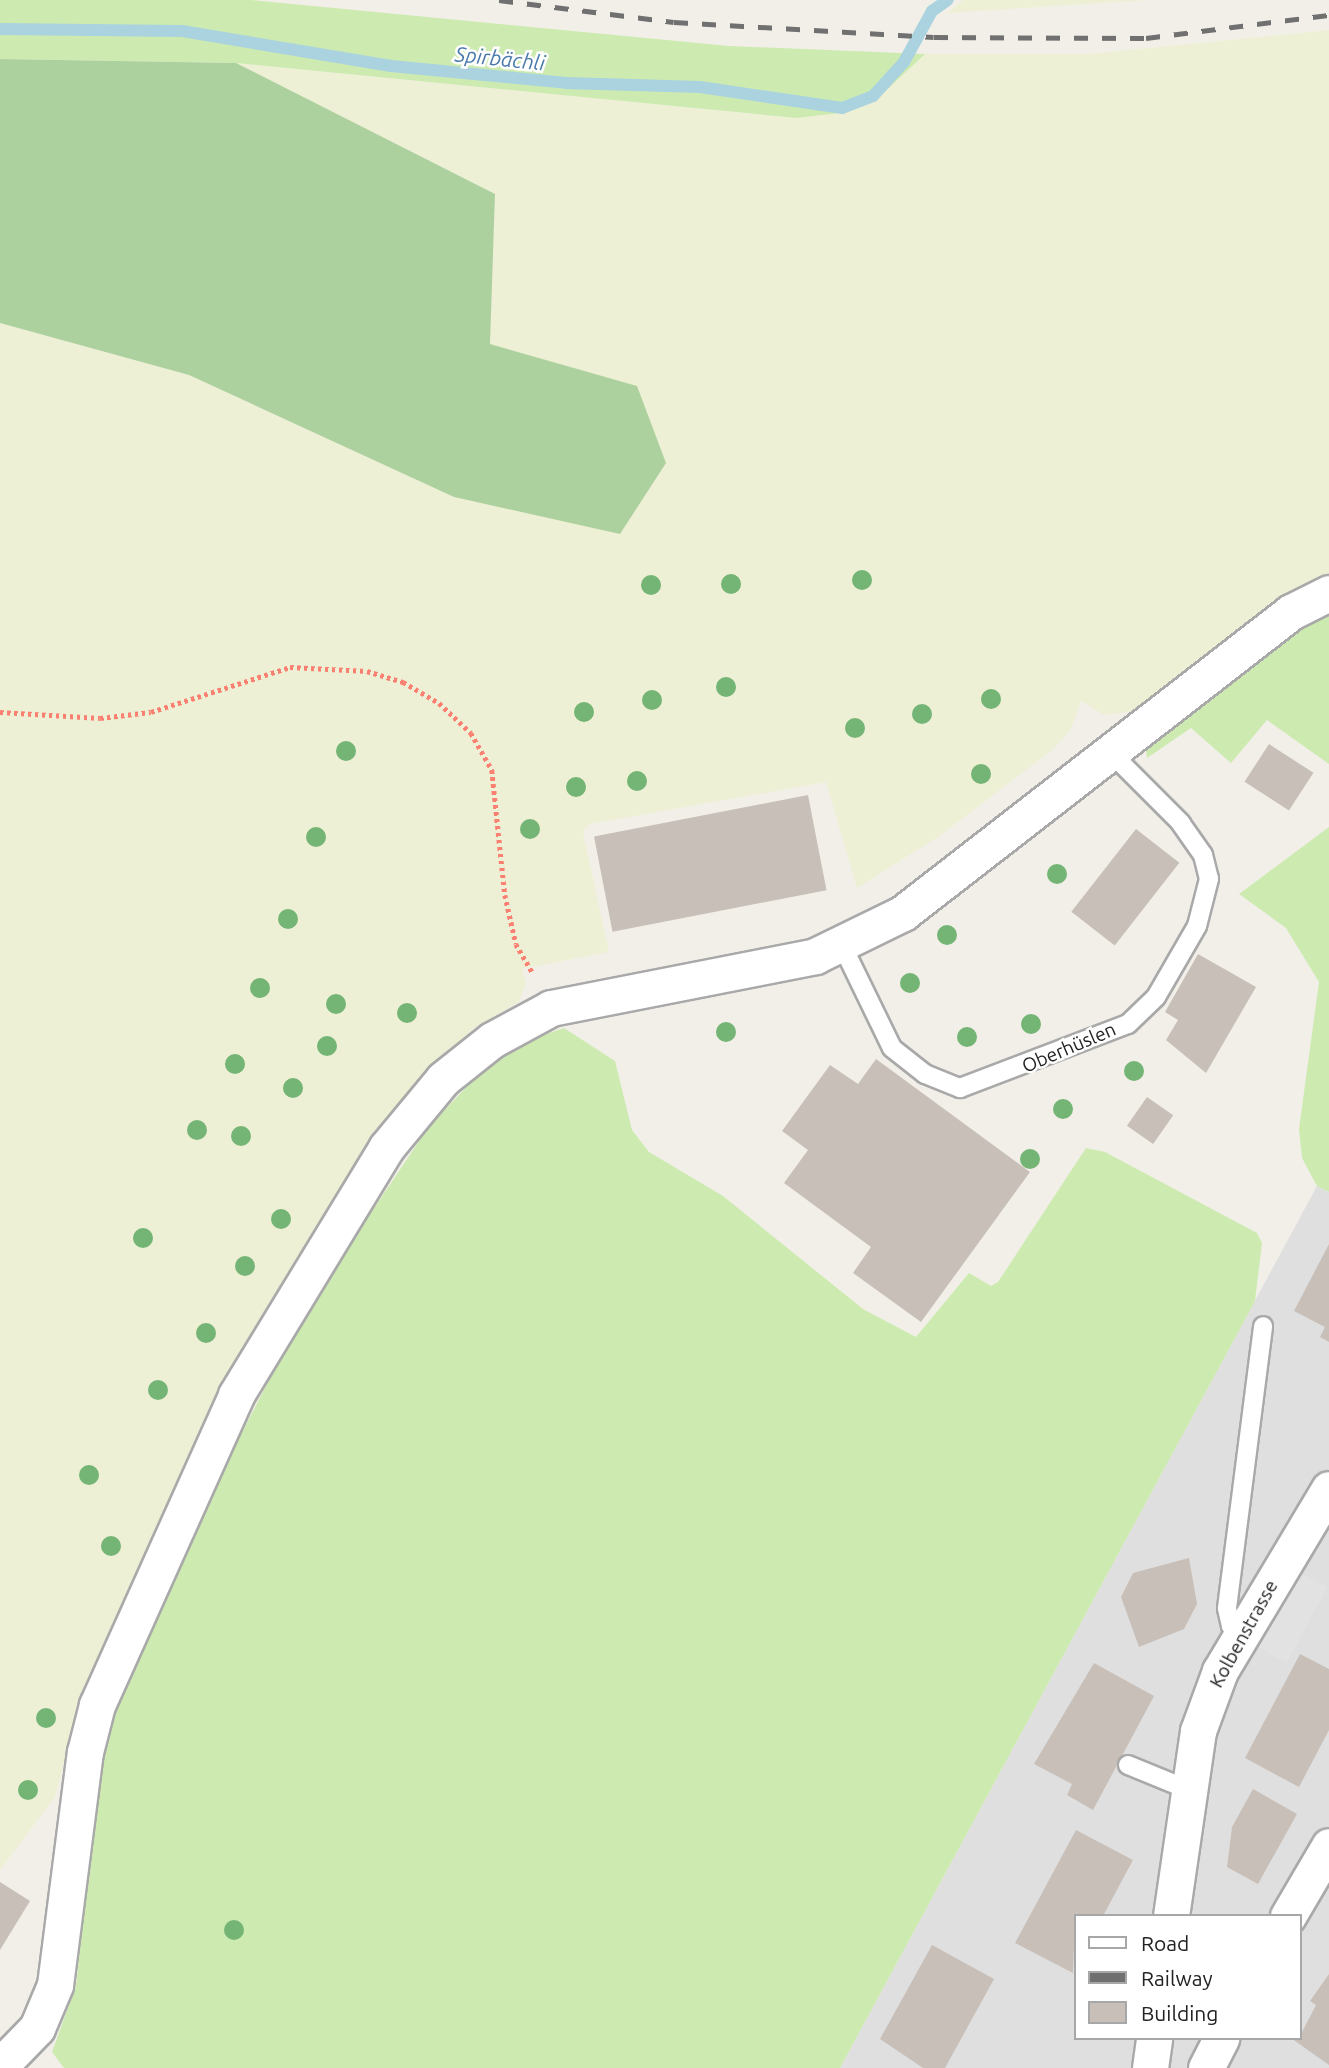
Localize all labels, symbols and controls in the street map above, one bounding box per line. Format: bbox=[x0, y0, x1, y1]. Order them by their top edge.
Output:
water label: Spirbächli bbox=[454, 41, 546, 75]
street label: Oberhüslen bbox=[1019, 1018, 1119, 1078]
street label: Kolbenstrasse bbox=[1205, 1576, 1283, 1692]
legend bbox=[1074, 1914, 1301, 2040]
text: Road bbox=[1141, 1931, 1189, 1955]
text: Railway bbox=[1141, 1966, 1213, 1990]
text: Building bbox=[1141, 2001, 1218, 2025]

